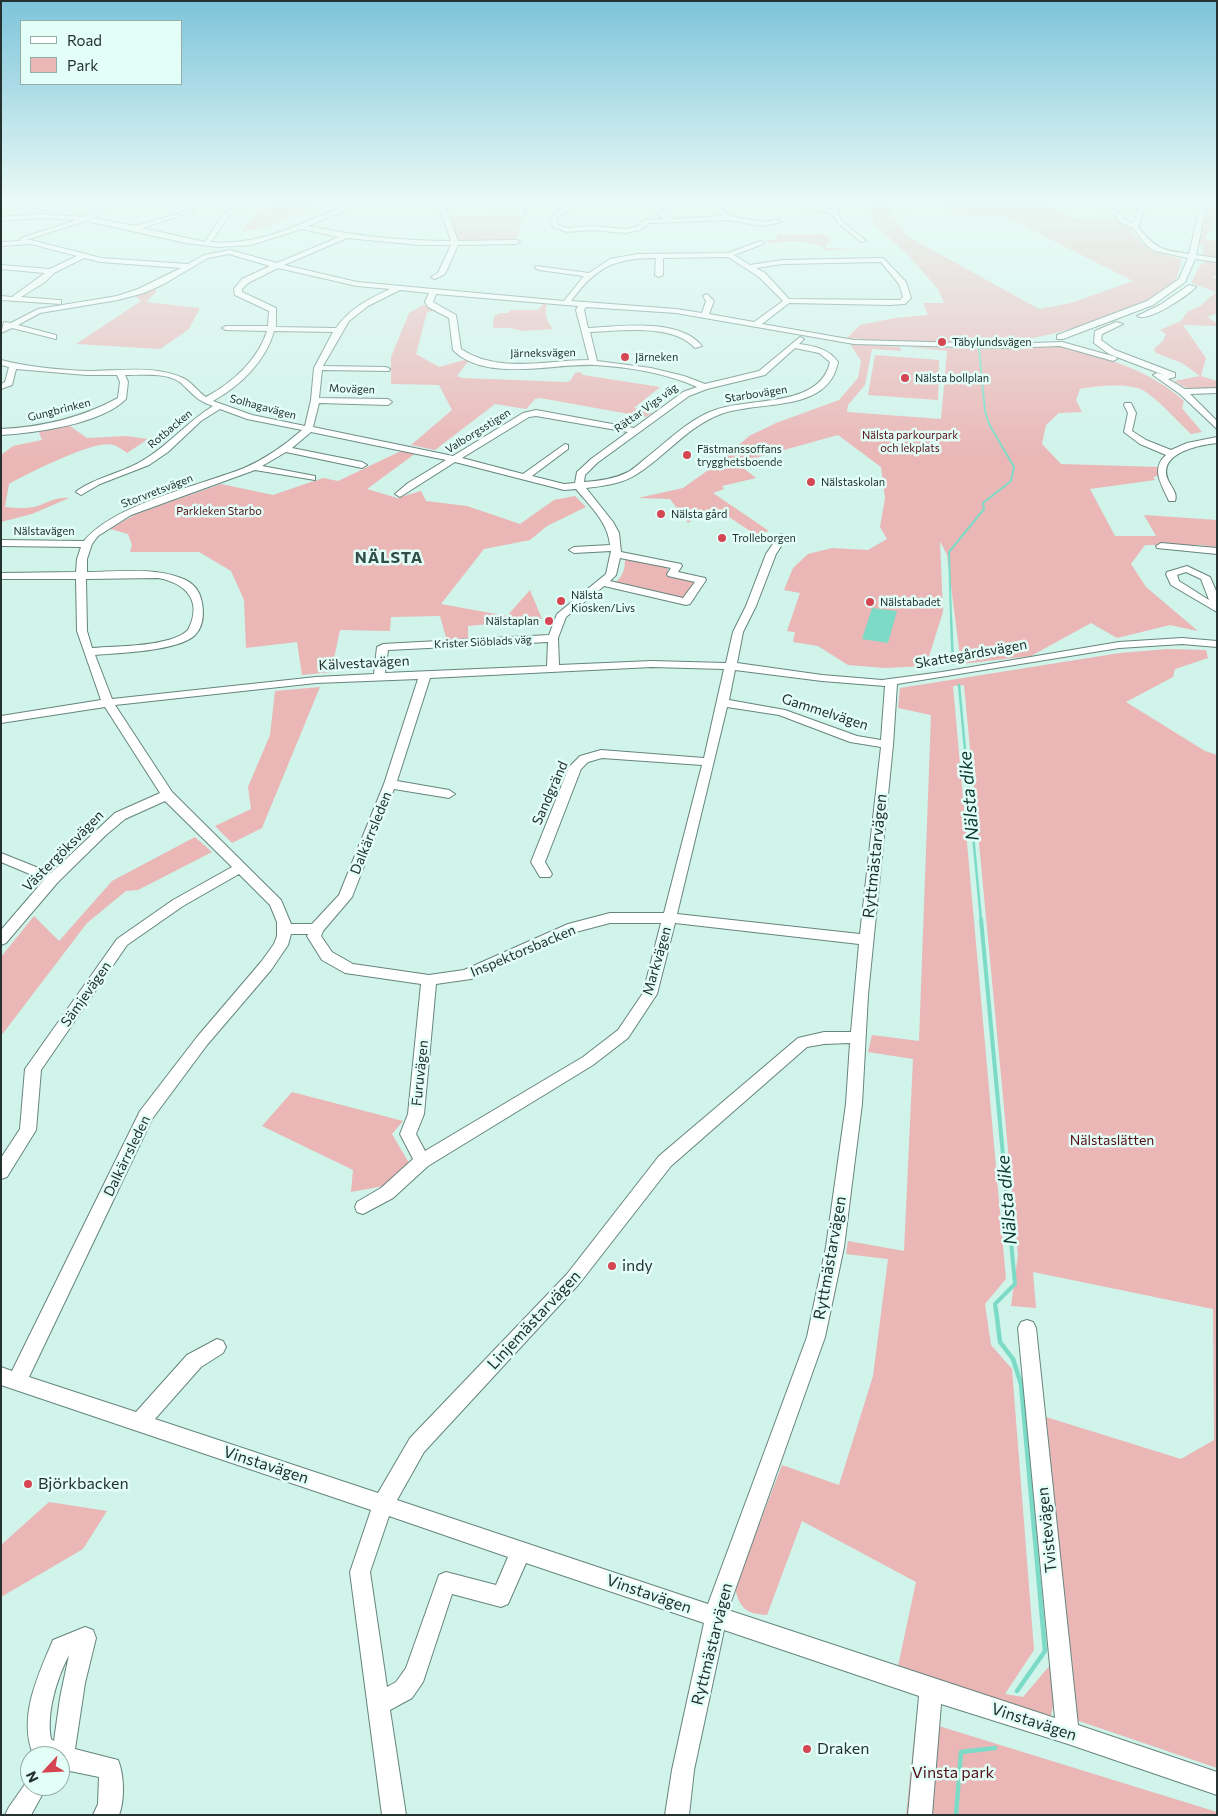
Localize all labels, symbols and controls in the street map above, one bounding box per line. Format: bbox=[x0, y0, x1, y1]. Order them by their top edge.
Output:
legend bbox=[20, 20, 182, 85]
text: Road bbox=[67, 31, 102, 49]
text: Park bbox=[67, 56, 98, 74]
place label: Täbylundsvägen bbox=[952, 335, 1032, 349]
marker: Täbylundsvägen bbox=[936, 336, 948, 348]
street label: Järneksvägen bbox=[510, 346, 576, 360]
place label: Järneken bbox=[635, 350, 678, 364]
marker: Järneken bbox=[619, 351, 631, 363]
place label: Nälsta bollplan bbox=[915, 371, 989, 385]
marker: Nälsta bollplan bbox=[899, 372, 911, 384]
street label: Rättar Vigs väg bbox=[612, 381, 680, 435]
street label: Movägen bbox=[329, 382, 375, 396]
street label: Starbovägen bbox=[724, 383, 788, 405]
street label: Solhagavägen bbox=[228, 392, 298, 422]
street label: Gungbrinken bbox=[26, 396, 92, 424]
street label: Valborgsstigen bbox=[443, 406, 513, 456]
street label: Rotbacken bbox=[145, 407, 195, 451]
park label: Nälsta parkourpark och lekplats bbox=[862, 428, 958, 454]
place label: Fästmanssoffans trygghetsboende bbox=[697, 442, 782, 468]
marker: Fästmanssoffans trygghetsboende bbox=[681, 449, 693, 461]
street label: Storvretsvägen bbox=[119, 471, 195, 511]
place label: Nälstaskolan bbox=[821, 475, 885, 489]
marker: Nälstaskolan bbox=[805, 476, 817, 488]
park label: Parkleken Starbo bbox=[176, 504, 262, 518]
place label: Nälsta gård bbox=[671, 507, 727, 521]
marker: Nälsta gård bbox=[655, 508, 667, 520]
street label: Nälstavägen bbox=[13, 524, 75, 538]
place label: Trolleborgen bbox=[732, 531, 796, 545]
marker: Trolleborgen bbox=[716, 532, 728, 544]
district label: NÄLSTA bbox=[354, 548, 424, 568]
place label: Nälsta Kiosken/Livs bbox=[571, 588, 635, 614]
marker: Nälsta Kiosken/Livs bbox=[555, 595, 567, 607]
place label: Nälstabadet bbox=[880, 595, 941, 609]
marker: Nälstabadet bbox=[864, 596, 876, 608]
place label: Nälstaplan bbox=[486, 614, 539, 628]
marker: Nälstaplan bbox=[543, 615, 555, 627]
street label: Krister Siöblads väg bbox=[434, 633, 532, 651]
street label: Skattegårdsvägen bbox=[914, 636, 1028, 672]
street label: Kälvestavägen bbox=[318, 652, 410, 674]
street label: Gammelvägen bbox=[780, 690, 870, 734]
water label: Nälsta dike bbox=[954, 750, 984, 842]
street label: Sandgränd bbox=[528, 759, 572, 827]
street label: Dalkärrsleden bbox=[347, 789, 395, 877]
street label: Ryttmästarvägen bbox=[859, 793, 891, 919]
street label: Västergöksvägen bbox=[19, 807, 107, 895]
street label: Inspektorsbacken bbox=[468, 921, 578, 981]
street label: Markvägen bbox=[639, 925, 675, 997]
street label: Sämjevägen bbox=[57, 958, 115, 1030]
street label: Furuvägen bbox=[408, 1039, 432, 1107]
street label: Dalkärrsleden bbox=[100, 1113, 154, 1199]
park label: Nälstaslätten bbox=[1070, 1132, 1154, 1148]
water label: Nälsta dike bbox=[992, 1154, 1022, 1246]
street label: Ryttmästarvägen bbox=[810, 1195, 850, 1321]
place label: indy bbox=[622, 1256, 653, 1276]
marker: indy bbox=[606, 1260, 618, 1272]
street label: Linjemästarvägen bbox=[483, 1267, 585, 1373]
street label: Vinstavägen bbox=[221, 1442, 311, 1488]
place label: Björkbacken bbox=[38, 1474, 129, 1494]
marker: Björkbacken bbox=[22, 1478, 34, 1490]
street label: Tvistevägen bbox=[1033, 1486, 1061, 1574]
street label: Vinstavägen bbox=[604, 1570, 694, 1618]
street label: Ryttmästarvägen bbox=[688, 1581, 736, 1707]
street label: Vinstavägen bbox=[989, 1699, 1079, 1745]
place label: Draken bbox=[817, 1739, 869, 1759]
marker: Draken bbox=[801, 1743, 813, 1755]
north arrow bbox=[20, 1746, 70, 1796]
park label: Vinsta park bbox=[912, 1763, 994, 1783]
text: N bbox=[22, 1769, 42, 1785]

